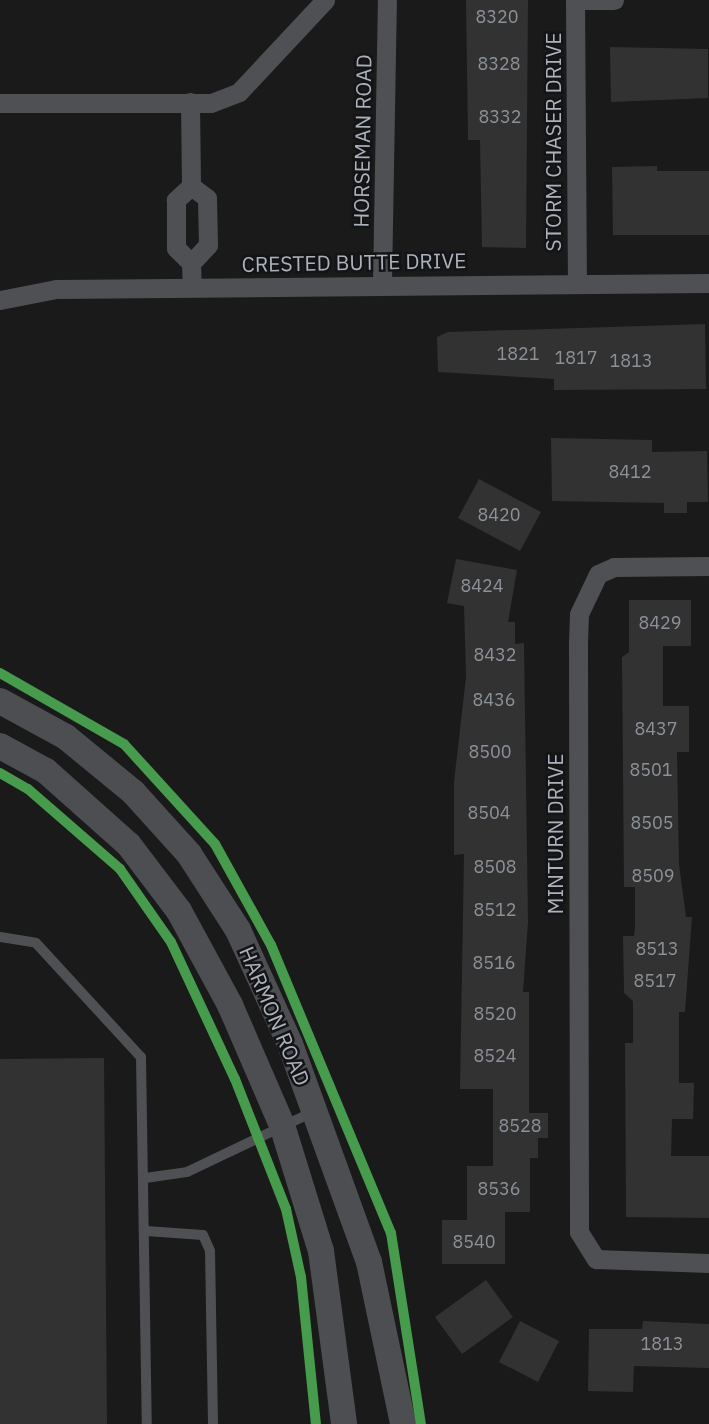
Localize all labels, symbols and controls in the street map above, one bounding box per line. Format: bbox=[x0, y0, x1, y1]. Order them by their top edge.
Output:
house number: 8320 bbox=[475, 6, 519, 28]
street label: STORM CHASER DRIVE bbox=[540, 33, 566, 251]
house number: 8328 bbox=[477, 53, 521, 75]
street label: HORSEMAN ROAD bbox=[348, 54, 376, 228]
house number: 8332 bbox=[478, 106, 522, 128]
street label: CRESTED BUTTE DRIVE bbox=[242, 247, 466, 277]
house number: 1821 bbox=[496, 343, 540, 365]
house number: 1817 bbox=[554, 347, 598, 369]
house number: 1813 bbox=[609, 350, 653, 372]
house number: 8412 bbox=[608, 461, 652, 483]
house number: 8420 bbox=[477, 504, 521, 526]
house number: 8424 bbox=[460, 575, 504, 597]
house number: 8429 bbox=[638, 612, 682, 634]
house number: 8432 bbox=[473, 644, 517, 666]
house number: 8436 bbox=[472, 689, 516, 711]
house number: 8437 bbox=[634, 718, 678, 740]
house number: 8500 bbox=[468, 741, 512, 763]
street label: MINTURN DRIVE bbox=[542, 754, 568, 914]
house number: 8501 bbox=[629, 759, 673, 781]
house number: 8504 bbox=[467, 802, 511, 824]
house number: 8505 bbox=[630, 812, 674, 834]
house number: 8508 bbox=[473, 856, 517, 878]
house number: 8509 bbox=[631, 865, 675, 887]
house number: 8512 bbox=[473, 899, 517, 921]
house number: 8513 bbox=[635, 938, 679, 960]
street label: HARMON ROAD bbox=[234, 943, 316, 1089]
house number: 8516 bbox=[472, 952, 516, 974]
house number: 8517 bbox=[633, 970, 677, 992]
house number: 8520 bbox=[473, 1003, 517, 1025]
house number: 8524 bbox=[473, 1045, 517, 1067]
house number: 8528 bbox=[498, 1115, 542, 1137]
house number: 8536 bbox=[477, 1178, 521, 1200]
house number: 8540 bbox=[452, 1231, 496, 1253]
house number: 1813 bbox=[640, 1333, 684, 1355]

